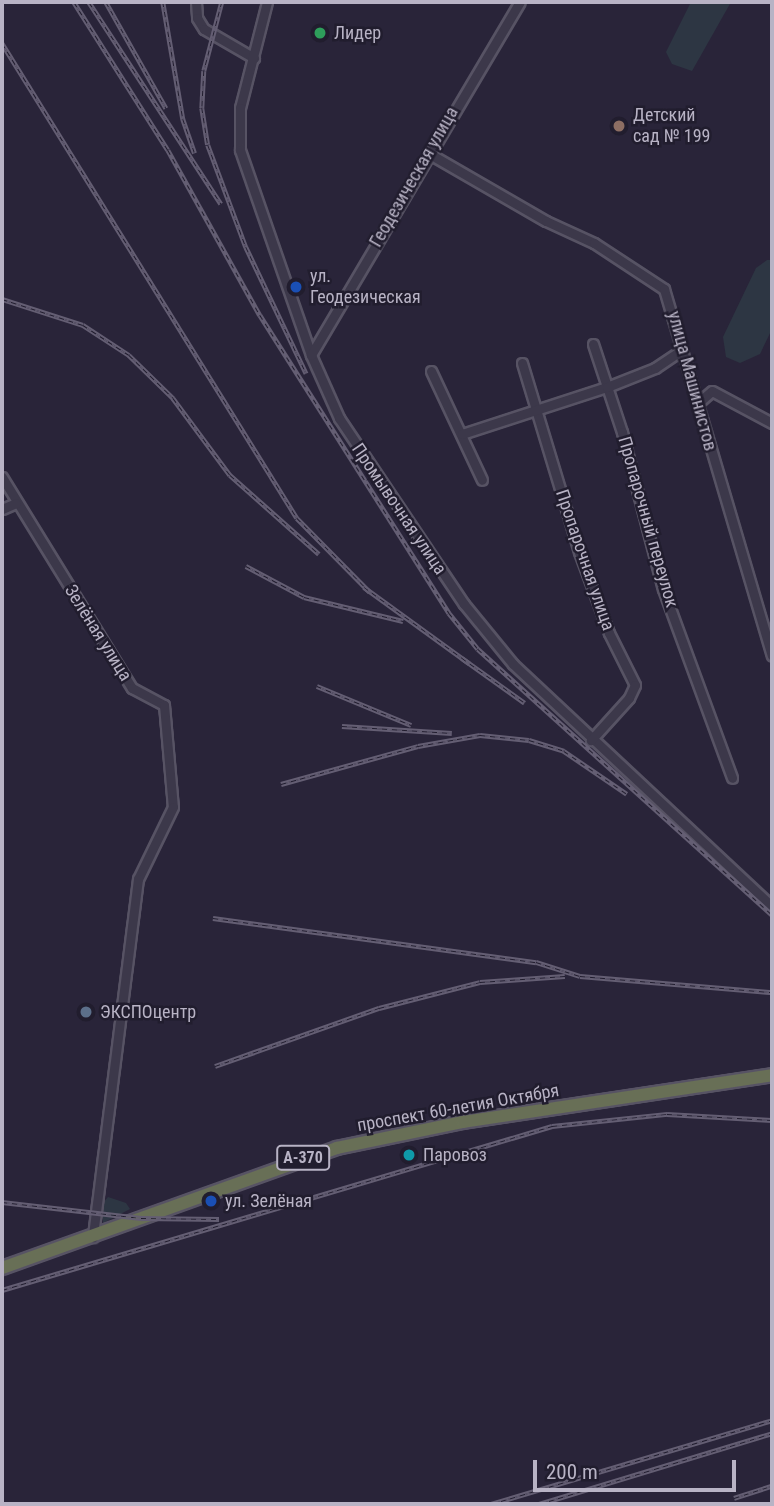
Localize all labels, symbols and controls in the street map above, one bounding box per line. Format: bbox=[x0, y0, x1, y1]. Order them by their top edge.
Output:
place label: Лидер bbox=[334, 22, 381, 44]
marker: Лидер bbox=[312, 25, 328, 41]
street label: Геодезическая улица bbox=[365, 103, 463, 251]
place label: Детский сад № 199 bbox=[633, 105, 710, 148]
marker: Детский сад № 199 bbox=[611, 118, 627, 134]
place label: ул. Геодезическая bbox=[310, 266, 421, 308]
marker: ул. Геодезическая bbox=[288, 279, 304, 295]
street label: улица Машинистов bbox=[663, 309, 721, 453]
street label: Пропарочный переулок bbox=[613, 434, 683, 610]
street label: Промывочная улица bbox=[347, 439, 451, 579]
street label: Пропарочная улица bbox=[551, 487, 619, 633]
street label: Зелёная улица bbox=[60, 581, 136, 685]
place label: ЭКСПОцентр bbox=[100, 1001, 196, 1023]
marker: ЭКСПОцентр bbox=[78, 1004, 94, 1020]
street label: проспект 60-летия Октября bbox=[355, 1080, 561, 1136]
place label: Паровоз bbox=[423, 1144, 487, 1166]
road number: А-370 bbox=[275, 1146, 331, 1170]
marker: Паровоз bbox=[401, 1147, 417, 1163]
place label: ул. Зелёная bbox=[225, 1190, 312, 1212]
marker: ул. Зелёная bbox=[203, 1193, 219, 1209]
scale bar bbox=[536, 1446, 739, 1490]
text: 200 m bbox=[546, 1460, 598, 1484]

